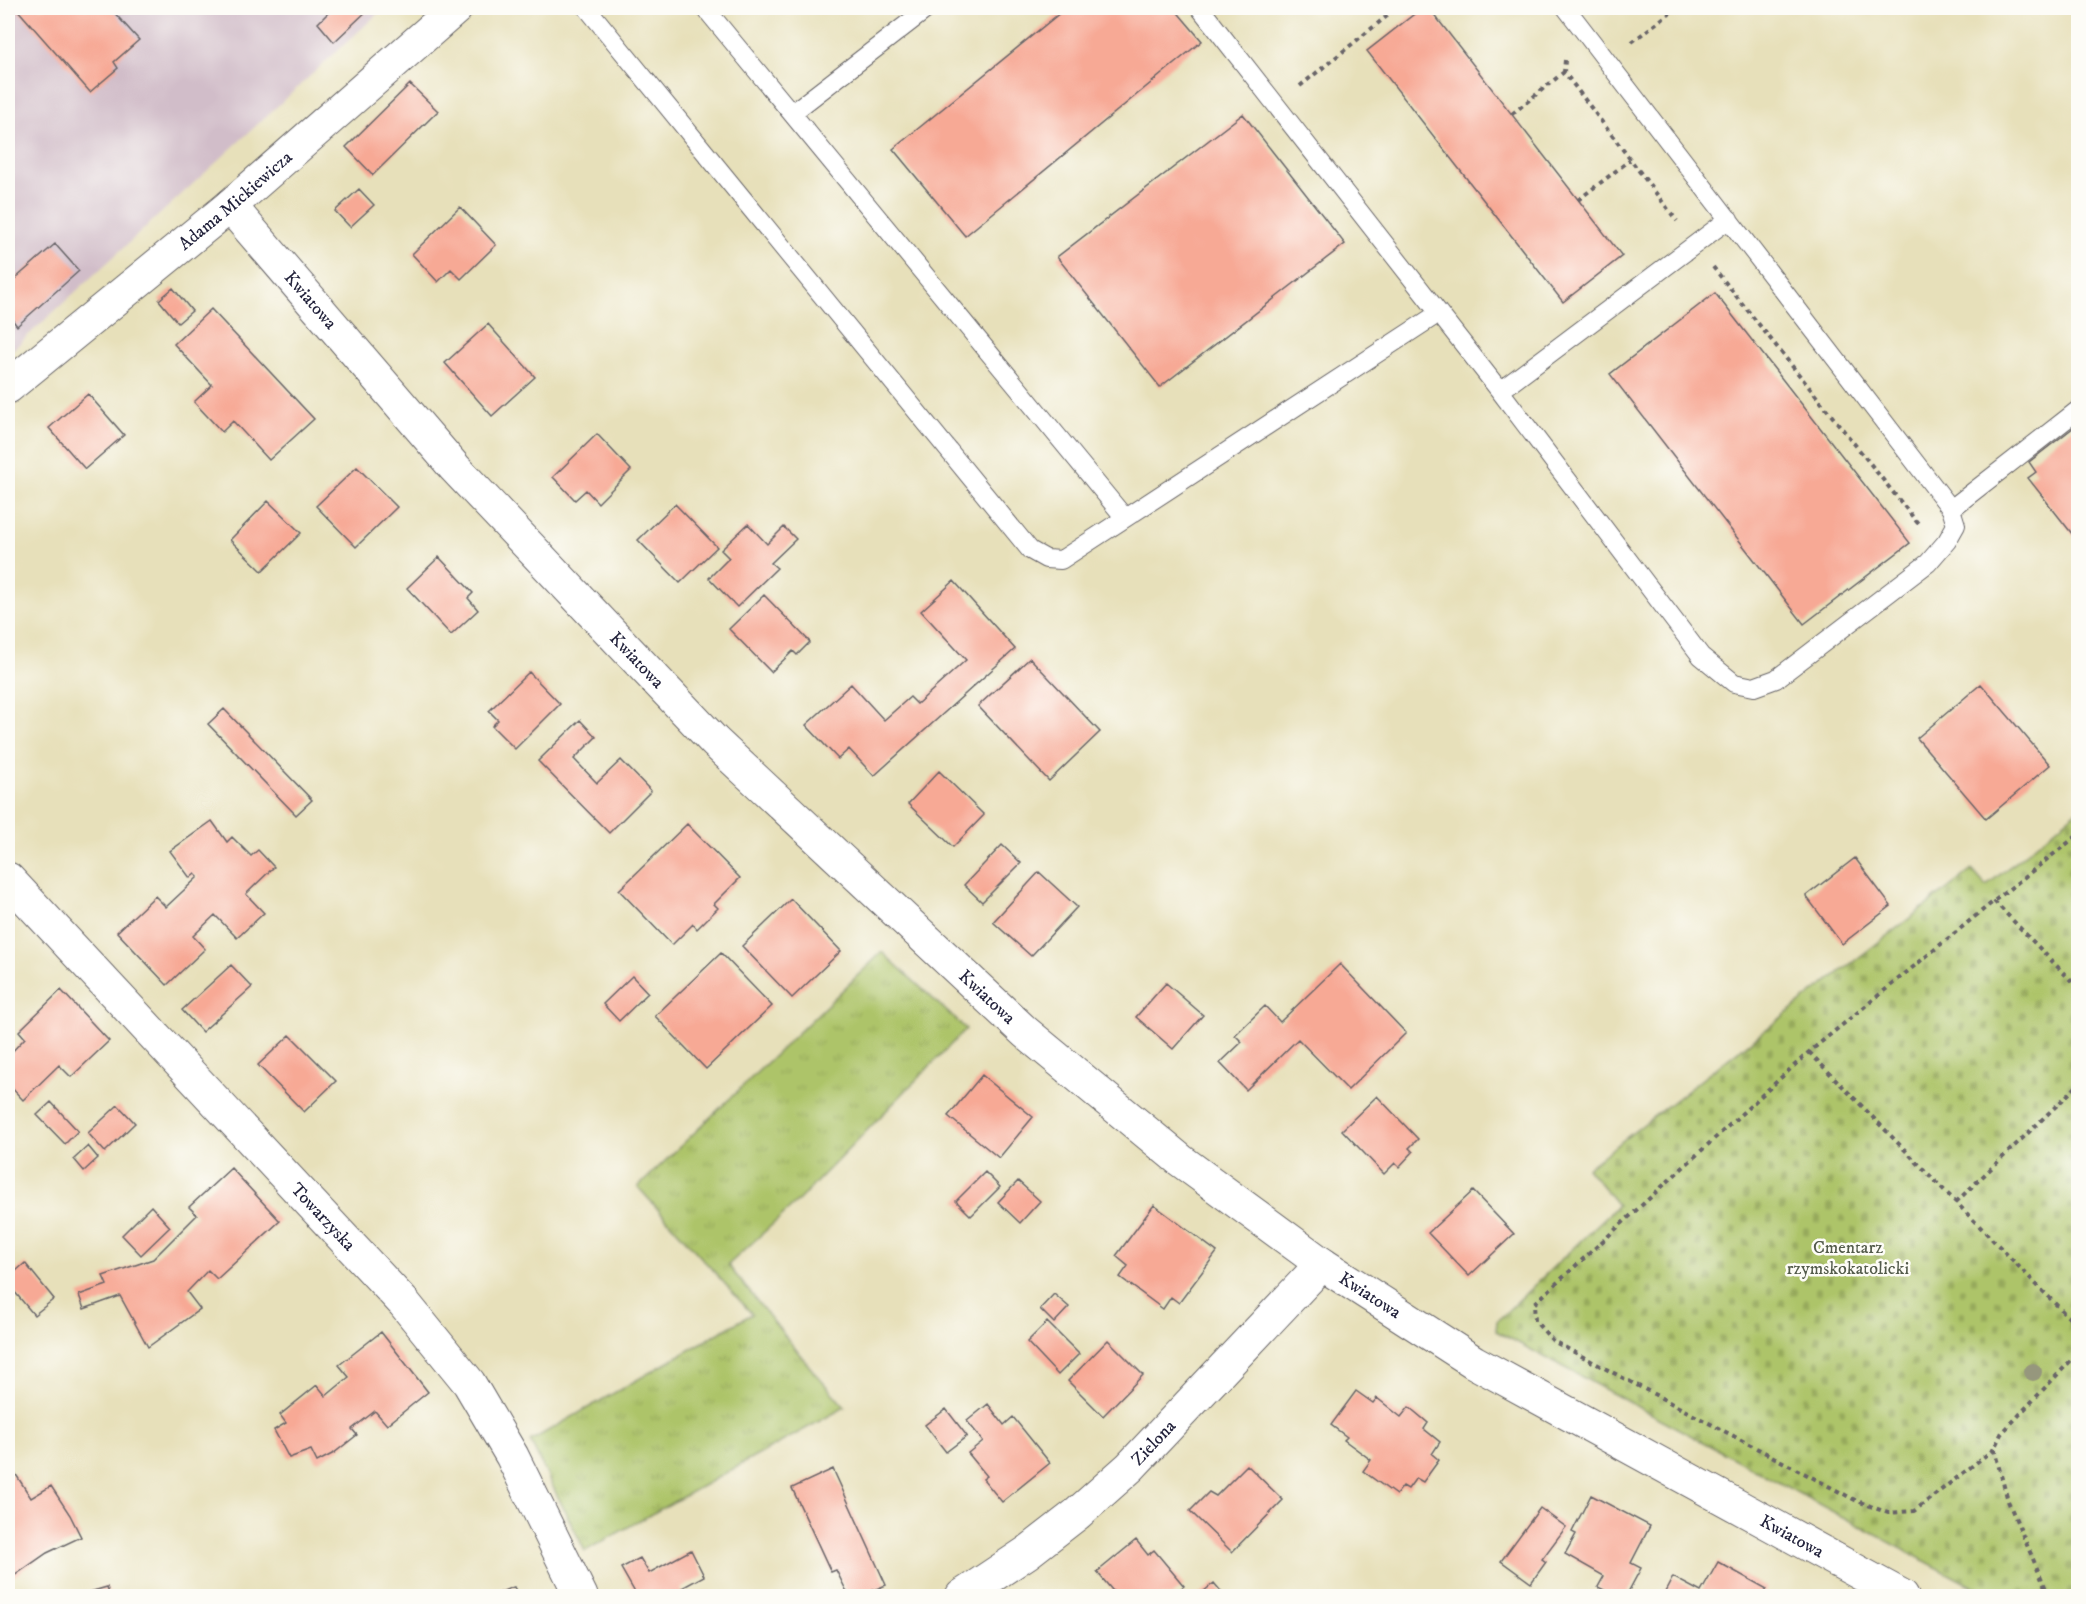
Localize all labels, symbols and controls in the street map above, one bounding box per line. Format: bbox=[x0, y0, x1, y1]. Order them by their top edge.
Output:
street label: Adama Mickiewicza bbox=[174, 146, 297, 256]
street label: Kwiatowa bbox=[279, 267, 341, 335]
street label: Kwiatowa bbox=[605, 628, 669, 694]
street label: Kwiatowa bbox=[954, 966, 1020, 1030]
street label: Towarzyska bbox=[285, 1179, 360, 1256]
park label: Cmentarz rzymskokatolicki bbox=[1787, 1237, 1909, 1280]
street label: Kwiatowa bbox=[1334, 1268, 1405, 1324]
street label: Zielona bbox=[1127, 1415, 1181, 1471]
street label: Kwiatowa bbox=[1756, 1510, 1828, 1563]

